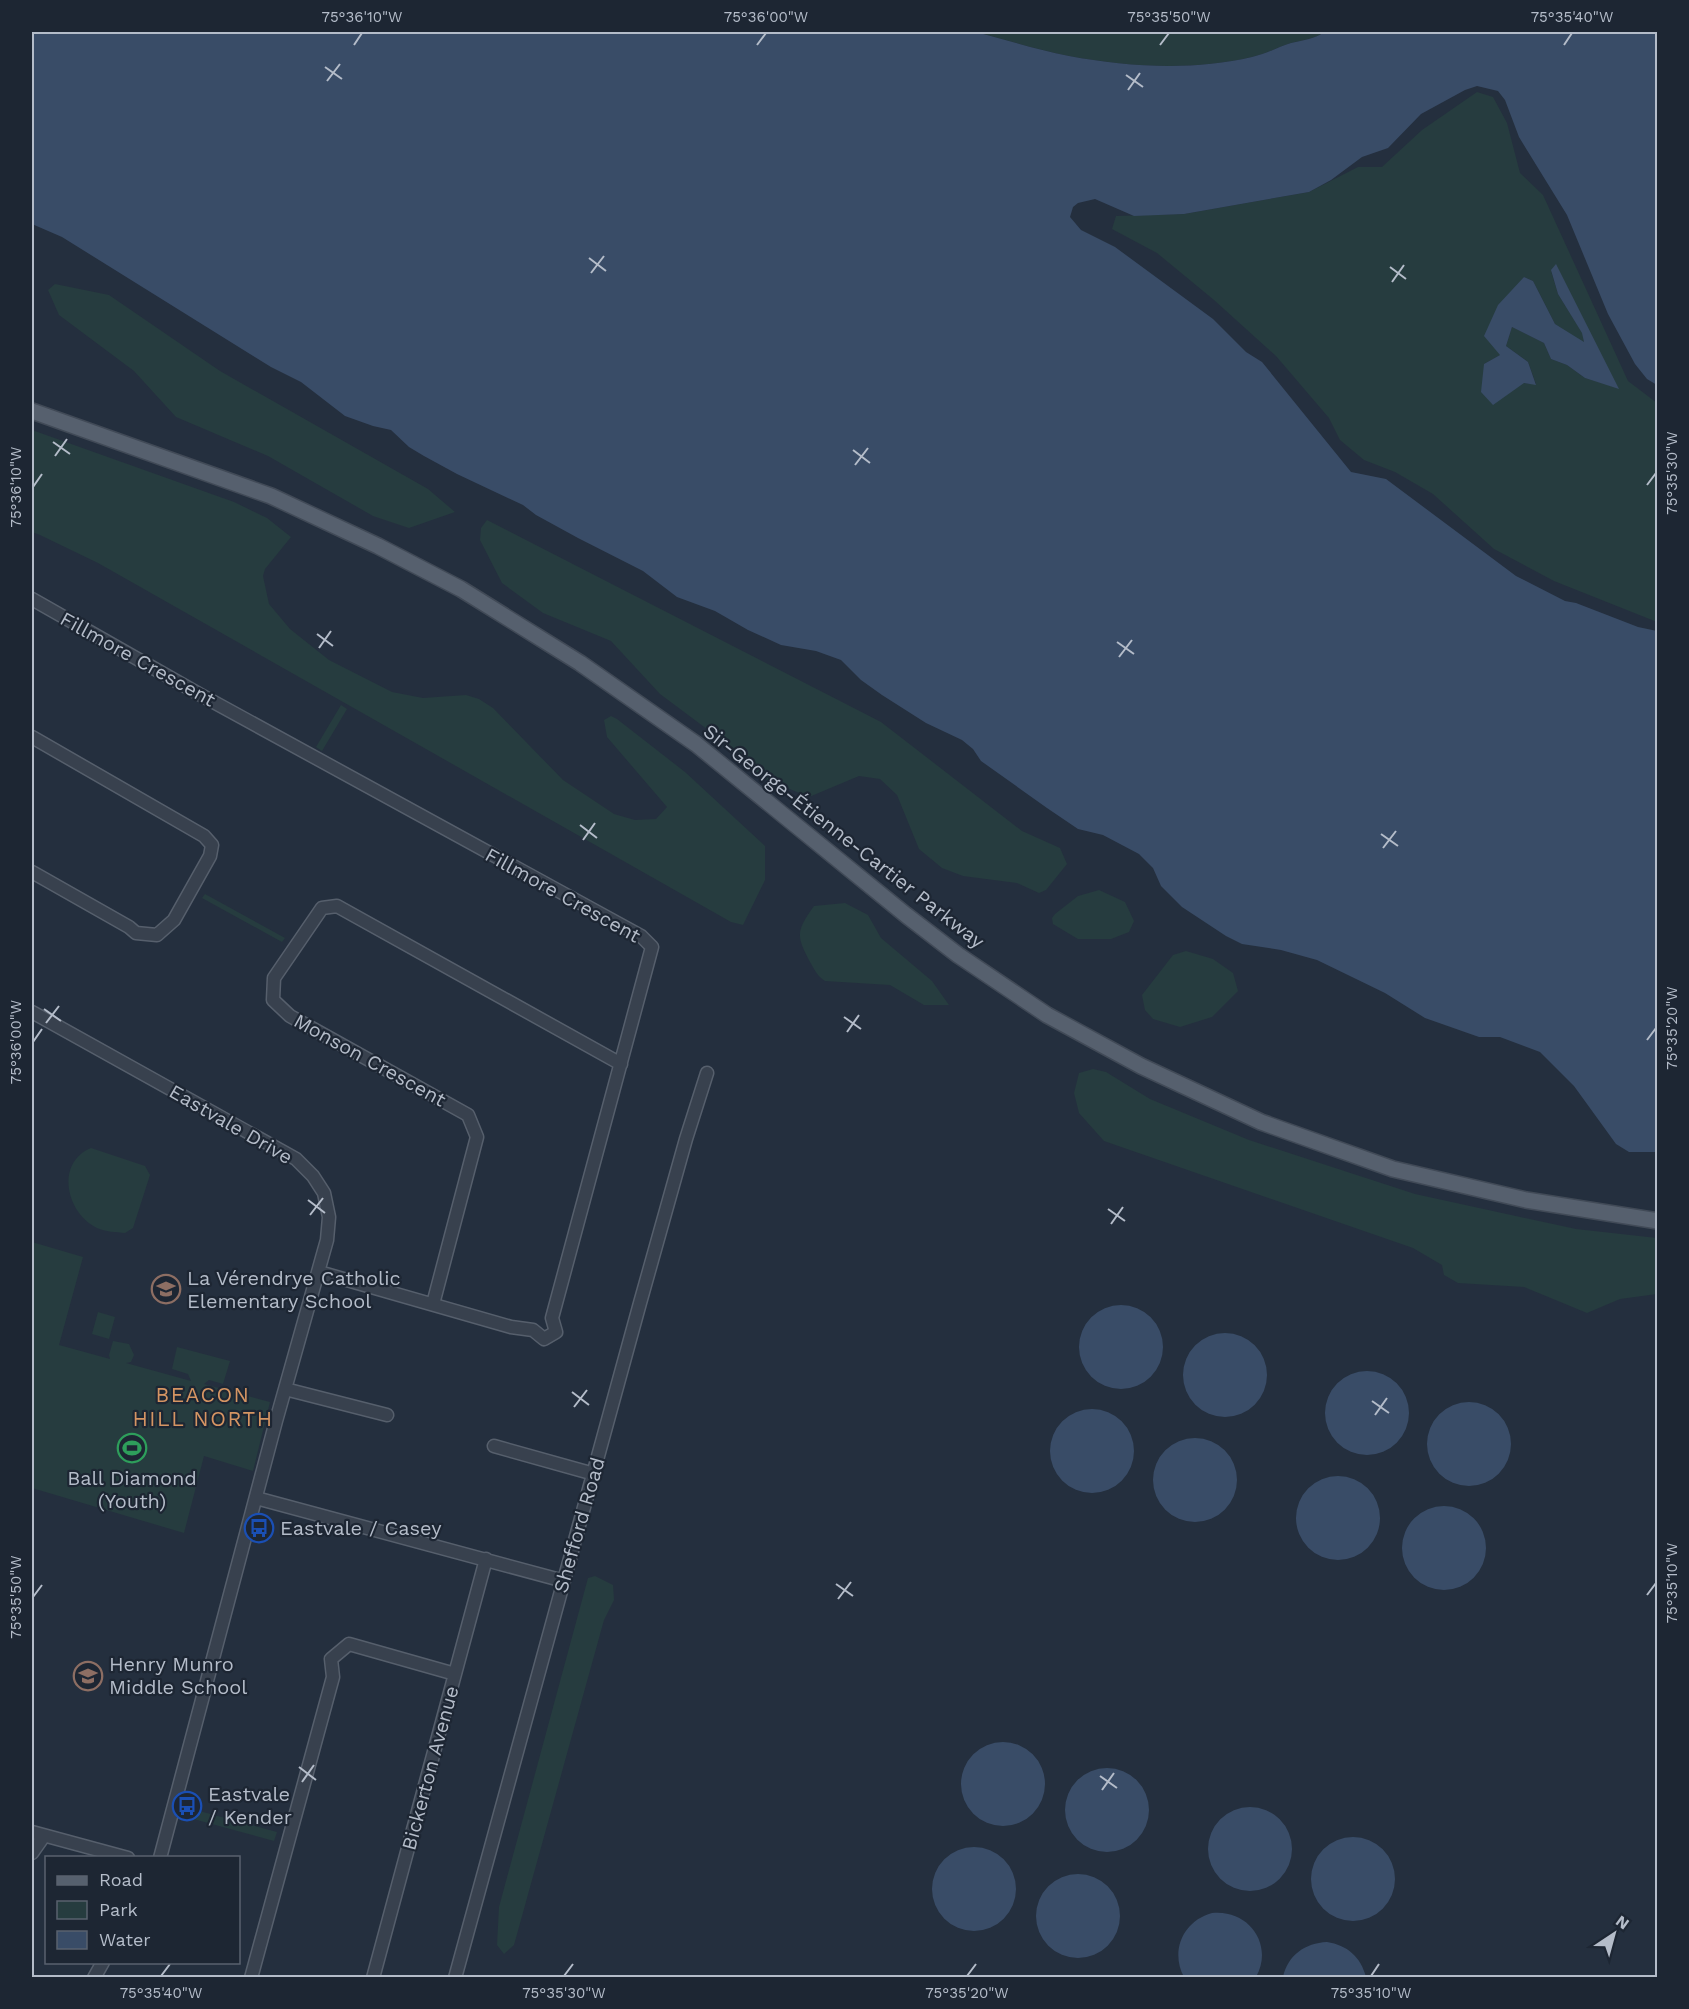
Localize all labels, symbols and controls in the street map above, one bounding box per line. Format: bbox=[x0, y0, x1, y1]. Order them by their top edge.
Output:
text: 75°36'10"W bbox=[321, 8, 403, 26]
text: 75°36'00"W bbox=[724, 8, 808, 26]
text: 75°35'50"W bbox=[1127, 8, 1211, 26]
text: 75°35'40"W bbox=[1531, 8, 1613, 26]
text: 75°35'30"W bbox=[1663, 431, 1681, 515]
text: 75°36'10"W bbox=[7, 446, 25, 528]
street label: Fillmore Crescent bbox=[56, 606, 220, 712]
street label: Sir-George-Étienne-Cartier Parkway bbox=[699, 719, 990, 954]
street label: Fillmore Crescent bbox=[481, 842, 645, 948]
text: 75°35'20"W bbox=[1663, 986, 1681, 1070]
text: 75°36'00"W bbox=[7, 1000, 25, 1084]
street label: Monson Crescent bbox=[290, 1008, 451, 1112]
street label: Eastvale Drive bbox=[165, 1079, 297, 1169]
place label: La Vérendrye Catholic Elementary School bbox=[187, 1266, 401, 1313]
school or university icon: La Vérendrye Catholic Elementary School bbox=[150, 1273, 182, 1305]
district label: BEACON HILL NORTH bbox=[132, 1382, 274, 1431]
sports icon: Ball Diamond (Youth) bbox=[116, 1432, 148, 1464]
street label: Shefford Road bbox=[548, 1454, 610, 1596]
place label: Ball Diamond (Youth) bbox=[67, 1466, 197, 1513]
bus stop icon: Eastvale / Casey bbox=[243, 1512, 275, 1544]
place label: Eastvale / Casey bbox=[280, 1516, 442, 1540]
text: 75°35'10"W bbox=[1663, 1543, 1681, 1623]
text: 75°35'50"W bbox=[7, 1555, 25, 1639]
place label: Henry Munro Middle School bbox=[109, 1652, 247, 1699]
school or university icon: Henry Munro Middle School bbox=[72, 1660, 104, 1692]
street label: Bickerton Avenue bbox=[397, 1683, 463, 1853]
place label: Eastvale / Kender bbox=[208, 1782, 292, 1829]
bus stop icon: Eastvale / Kender bbox=[171, 1790, 203, 1822]
legend bbox=[45, 1856, 240, 1964]
text: Road bbox=[99, 1869, 143, 1890]
text: Park bbox=[99, 1899, 138, 1920]
north arrow bbox=[1584, 1904, 1644, 1964]
text: N bbox=[1612, 1911, 1633, 1933]
text: Water bbox=[99, 1929, 151, 1950]
text: 75°35'40"W bbox=[120, 1984, 202, 2002]
text: 75°35'30"W bbox=[522, 1984, 606, 2002]
text: 75°35'20"W bbox=[925, 1984, 1009, 2002]
text: 75°35'10"W bbox=[1331, 1984, 1411, 2002]

